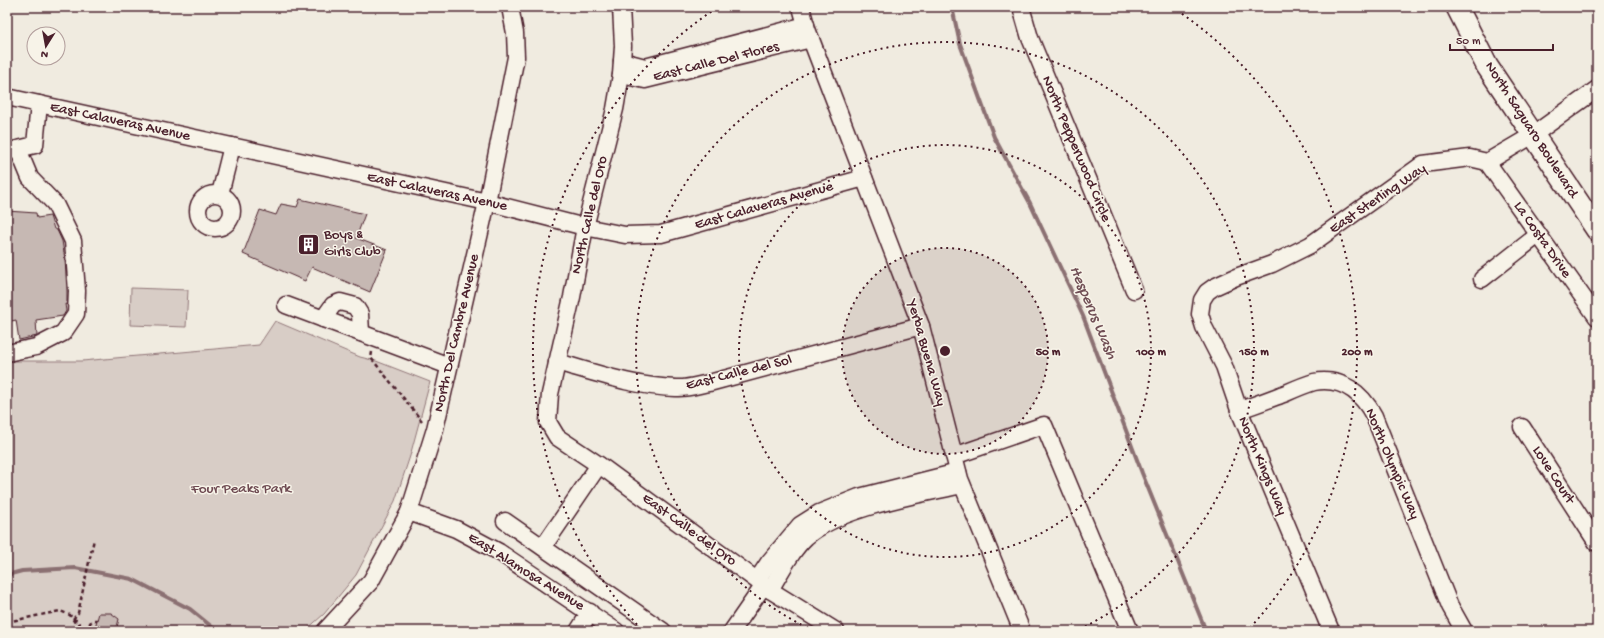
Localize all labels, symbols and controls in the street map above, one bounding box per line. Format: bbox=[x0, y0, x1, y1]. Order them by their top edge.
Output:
north arrow bbox=[26, 26, 66, 66]
scale bar bbox=[1450, 26, 1553, 52]
text: 50 m bbox=[1456, 35, 1481, 49]
street label: East Calle Del Flores bbox=[651, 38, 781, 86]
text: N bbox=[40, 47, 49, 60]
street label: North Saguaro Boulevard bbox=[1480, 58, 1583, 203]
street label: North Pepperwood Circle bbox=[1037, 73, 1115, 225]
street label: East Calaveras Avenue bbox=[48, 98, 192, 146]
street label: North Calle del Oro bbox=[568, 154, 612, 276]
street label: East Sterling Way bbox=[1326, 160, 1430, 238]
street label: East Calaveras Avenue bbox=[365, 168, 509, 216]
street label: East Calaveras Avenue bbox=[693, 178, 836, 234]
street label: La Costa Drive bbox=[1509, 198, 1575, 282]
place label: Boys & Girls Club bbox=[323, 226, 381, 261]
building icon: Boys & Girls Club bbox=[296, 231, 322, 257]
street label: North Del Cambre Avenue bbox=[430, 252, 484, 414]
water label: Hesperus Wash bbox=[1064, 264, 1120, 363]
street label: Yerba Buena Way bbox=[902, 296, 950, 409]
centre of rings bbox=[938, 344, 952, 358]
text: 50 m bbox=[1036, 346, 1061, 360]
text: 100 m bbox=[1135, 346, 1166, 360]
text: 150 m bbox=[1238, 346, 1269, 360]
text: 200 m bbox=[1342, 346, 1373, 360]
street label: East Calle del Sol bbox=[684, 351, 794, 395]
street label: North Olympic Way bbox=[1361, 406, 1424, 523]
street label: North Kings Way bbox=[1233, 414, 1291, 519]
street label: Love Court bbox=[1528, 443, 1579, 509]
park label: Four Peaks Park bbox=[190, 480, 292, 498]
street label: East Calle del Oro bbox=[638, 490, 740, 571]
street label: East Alamosa Avenue bbox=[464, 529, 588, 615]

